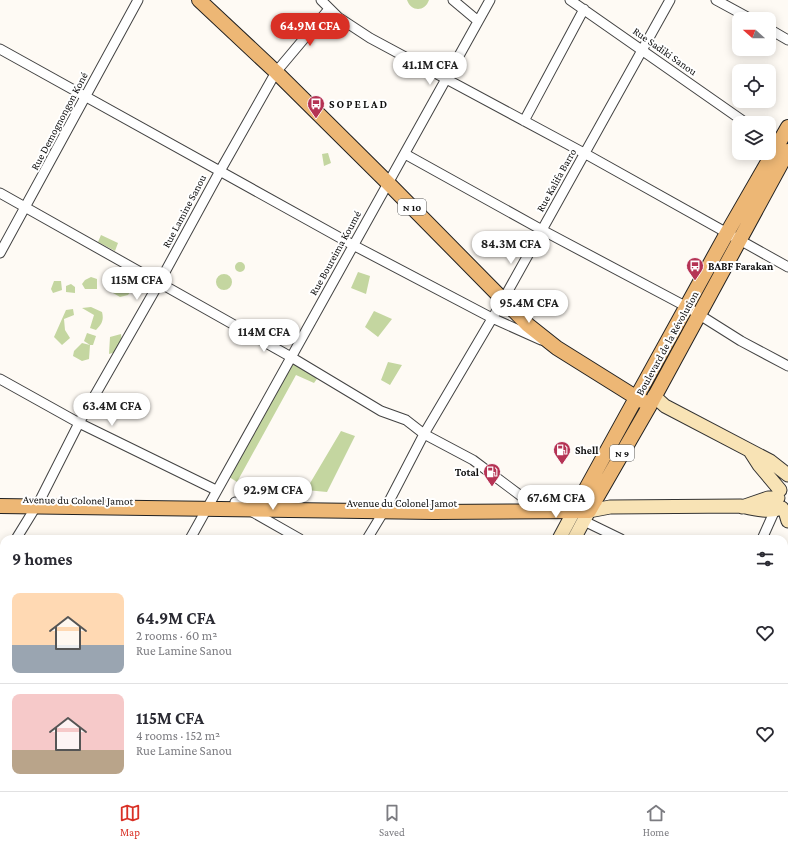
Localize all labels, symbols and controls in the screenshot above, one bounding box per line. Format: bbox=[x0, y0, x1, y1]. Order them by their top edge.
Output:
north arrow bbox=[732, 12, 776, 56]
map controls bbox=[732, 12, 776, 160]
pin: 64.9M CFA bbox=[264, 13, 356, 47]
text: 64.9M CFA bbox=[280, 18, 340, 33]
street label: Rue Sadiki Sanou bbox=[631, 25, 699, 78]
pin: 41.1M CFA bbox=[384, 52, 476, 86]
text: 41.1M CFA bbox=[402, 57, 458, 72]
button: locate bbox=[732, 64, 776, 108]
street label: Rue Demognongon Koné bbox=[28, 70, 91, 172]
bus stop icon: S O P E L A D bbox=[306, 94, 326, 119]
place label: S O P E L A D bbox=[329, 98, 388, 110]
button: layers bbox=[732, 116, 776, 160]
street label: Rue Kalifa Barro bbox=[534, 146, 579, 214]
street label: Rue Lamine Sanou bbox=[160, 172, 208, 250]
road number: N 10 bbox=[398, 199, 426, 215]
street label: Rue Boureima Koumé bbox=[307, 209, 363, 297]
pin: 84.3M CFA bbox=[465, 231, 557, 265]
text: 84.3M CFA bbox=[481, 236, 541, 251]
bus stop icon: BABF Farakan bbox=[685, 256, 705, 281]
place label: BABF Farakan bbox=[708, 260, 774, 272]
pin: 115M CFA bbox=[96, 267, 178, 301]
text: 115M CFA bbox=[111, 272, 163, 287]
street label: Boulevard de la Révolution bbox=[633, 289, 701, 397]
pin: 95.4M CFA bbox=[483, 290, 575, 324]
text: 95.4M CFA bbox=[499, 295, 559, 310]
pin: 114M CFA bbox=[223, 319, 305, 353]
text: 114M CFA bbox=[238, 324, 290, 339]
pin: 63.4M CFA bbox=[66, 393, 158, 427]
text: 63.4M CFA bbox=[82, 398, 142, 413]
fuel station icon: Shell bbox=[552, 440, 572, 465]
place label: Shell bbox=[575, 444, 599, 456]
road number: N 9 bbox=[610, 445, 634, 461]
fuel station icon: Total bbox=[482, 462, 502, 487]
place label: Total bbox=[455, 466, 480, 478]
pin: 92.9M CFA bbox=[227, 477, 319, 511]
text: 92.9M CFA bbox=[243, 482, 303, 497]
pin: 67.6M CFA bbox=[510, 485, 602, 519]
text: 67.6M CFA bbox=[527, 490, 585, 505]
street label: Avenue du Colonel Jamot bbox=[23, 493, 134, 508]
street label: Avenue du Colonel Jamot bbox=[347, 497, 458, 510]
icon: filters bbox=[754, 548, 776, 570]
text: 9 homes bbox=[12, 550, 72, 569]
icon: home bbox=[44, 609, 92, 657]
text: 64.9M CFA bbox=[136, 609, 215, 628]
icon: heart bbox=[754, 622, 776, 644]
text: 2 rooms · 60 m² bbox=[136, 628, 217, 643]
text: Rue Lamine Sanou bbox=[136, 643, 232, 658]
text: 115M CFA bbox=[136, 709, 204, 728]
icon: home bbox=[44, 710, 92, 758]
icon: heart bbox=[754, 723, 776, 745]
text: 4 rooms · 152 m² bbox=[136, 728, 220, 743]
text: Rue Lamine Sanou bbox=[136, 743, 232, 758]
tab: Map bbox=[119, 802, 141, 838]
tab: Saved bbox=[379, 802, 405, 838]
tab: Home bbox=[643, 802, 669, 838]

